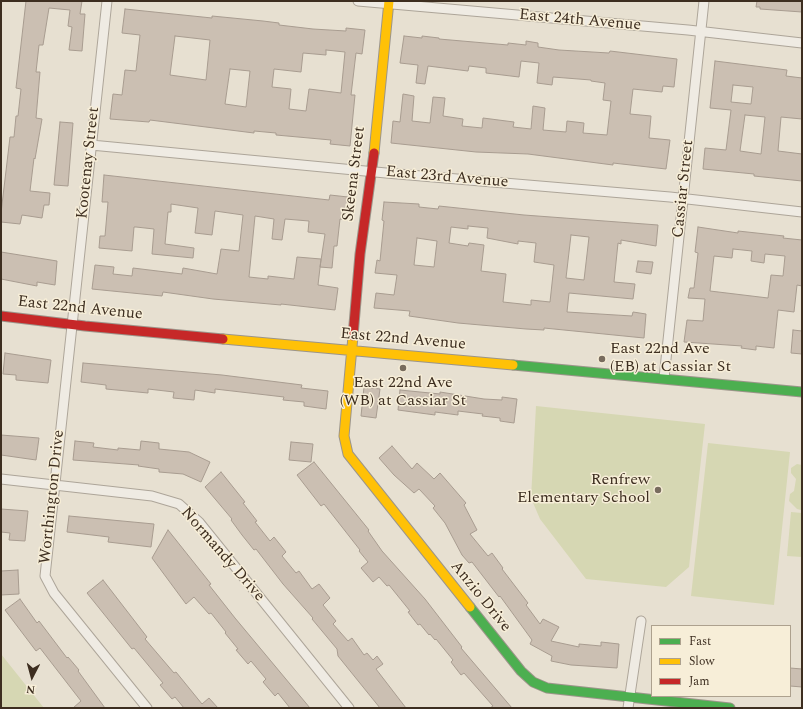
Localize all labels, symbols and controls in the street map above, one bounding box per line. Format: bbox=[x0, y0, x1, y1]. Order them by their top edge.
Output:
street label: East 24th Avenue bbox=[518, 6, 642, 36]
street label: Kootenay Street bbox=[74, 106, 104, 220]
street label: Skeena Street bbox=[340, 125, 370, 223]
street label: Cassiar Street bbox=[669, 139, 699, 239]
street label: East 23rd Avenue bbox=[385, 163, 509, 193]
street label: East 22nd Avenue bbox=[16, 293, 144, 325]
street label: East 22nd Avenue bbox=[340, 325, 466, 355]
place label: East 22nd Ave (EB) at Cassiar St bbox=[610, 340, 731, 378]
marker: East 22nd Ave (EB) at Cassiar St bbox=[597, 354, 607, 364]
marker: East 22nd Ave (WB) at Cassiar St bbox=[398, 363, 408, 373]
place label: East 22nd Ave (WB) at Cassiar St bbox=[340, 374, 466, 412]
street label: Worthington Drive bbox=[36, 429, 70, 565]
place label: Renfrew Elementary School bbox=[517, 471, 650, 509]
marker: Renfrew Elementary School bbox=[653, 485, 663, 495]
street label: Normandy Drive bbox=[176, 504, 268, 606]
street label: Anzio Drive bbox=[446, 558, 514, 636]
legend bbox=[651, 625, 791, 697]
text: Fast bbox=[689, 632, 711, 651]
text: Slow bbox=[689, 652, 714, 671]
north arrow bbox=[12, 657, 52, 697]
text: Jam bbox=[689, 672, 710, 691]
text: N bbox=[25, 681, 36, 698]

